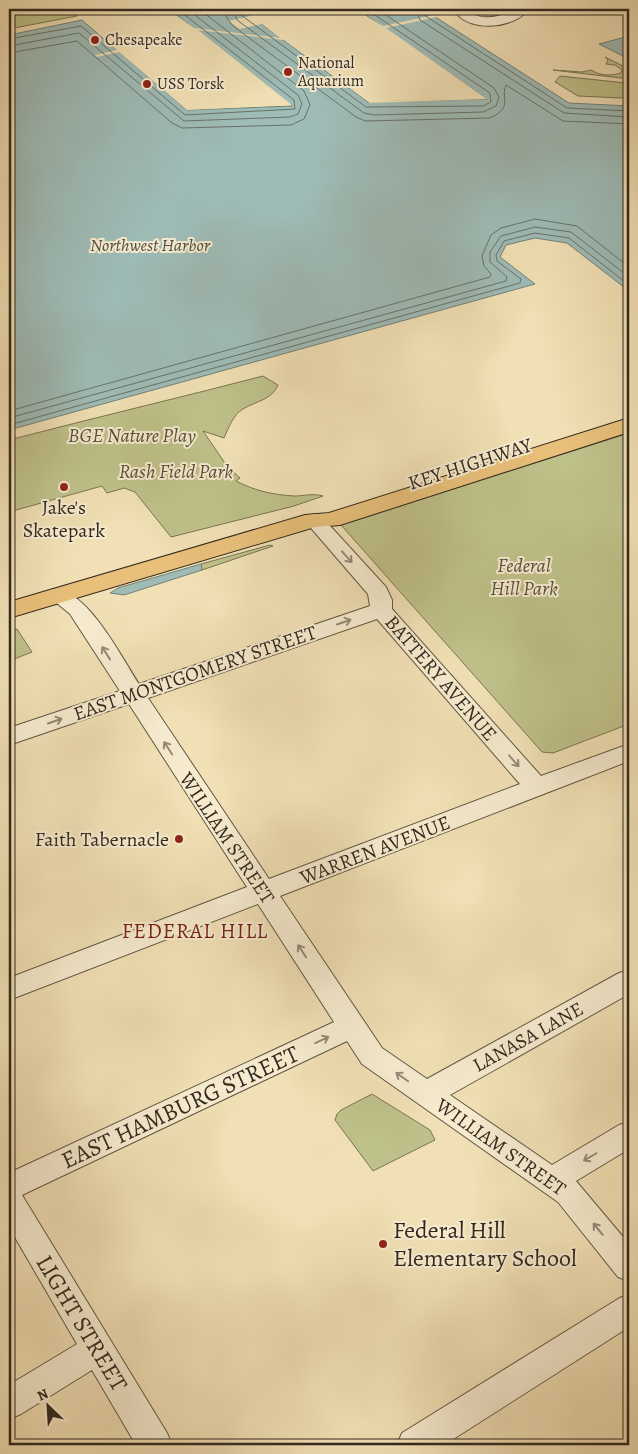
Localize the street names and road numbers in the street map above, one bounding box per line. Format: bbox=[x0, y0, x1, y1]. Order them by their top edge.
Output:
street label: KEY HIGHWAY bbox=[405, 431, 537, 497]
street label: BATTERY AVENUE bbox=[379, 609, 503, 747]
street label: EAST MONTGOMERY STREET bbox=[70, 619, 320, 727]
street label: WILLIAM STREET bbox=[172, 766, 281, 909]
street label: WARREN AVENUE bbox=[295, 809, 454, 891]
street label: LANASA LANE bbox=[468, 995, 588, 1079]
street label: EAST HAMBURG STREET bbox=[56, 1038, 304, 1176]
street label: WILLIAM STREET bbox=[430, 1091, 572, 1202]
street label: LIGHT STREET bbox=[29, 1249, 135, 1397]

